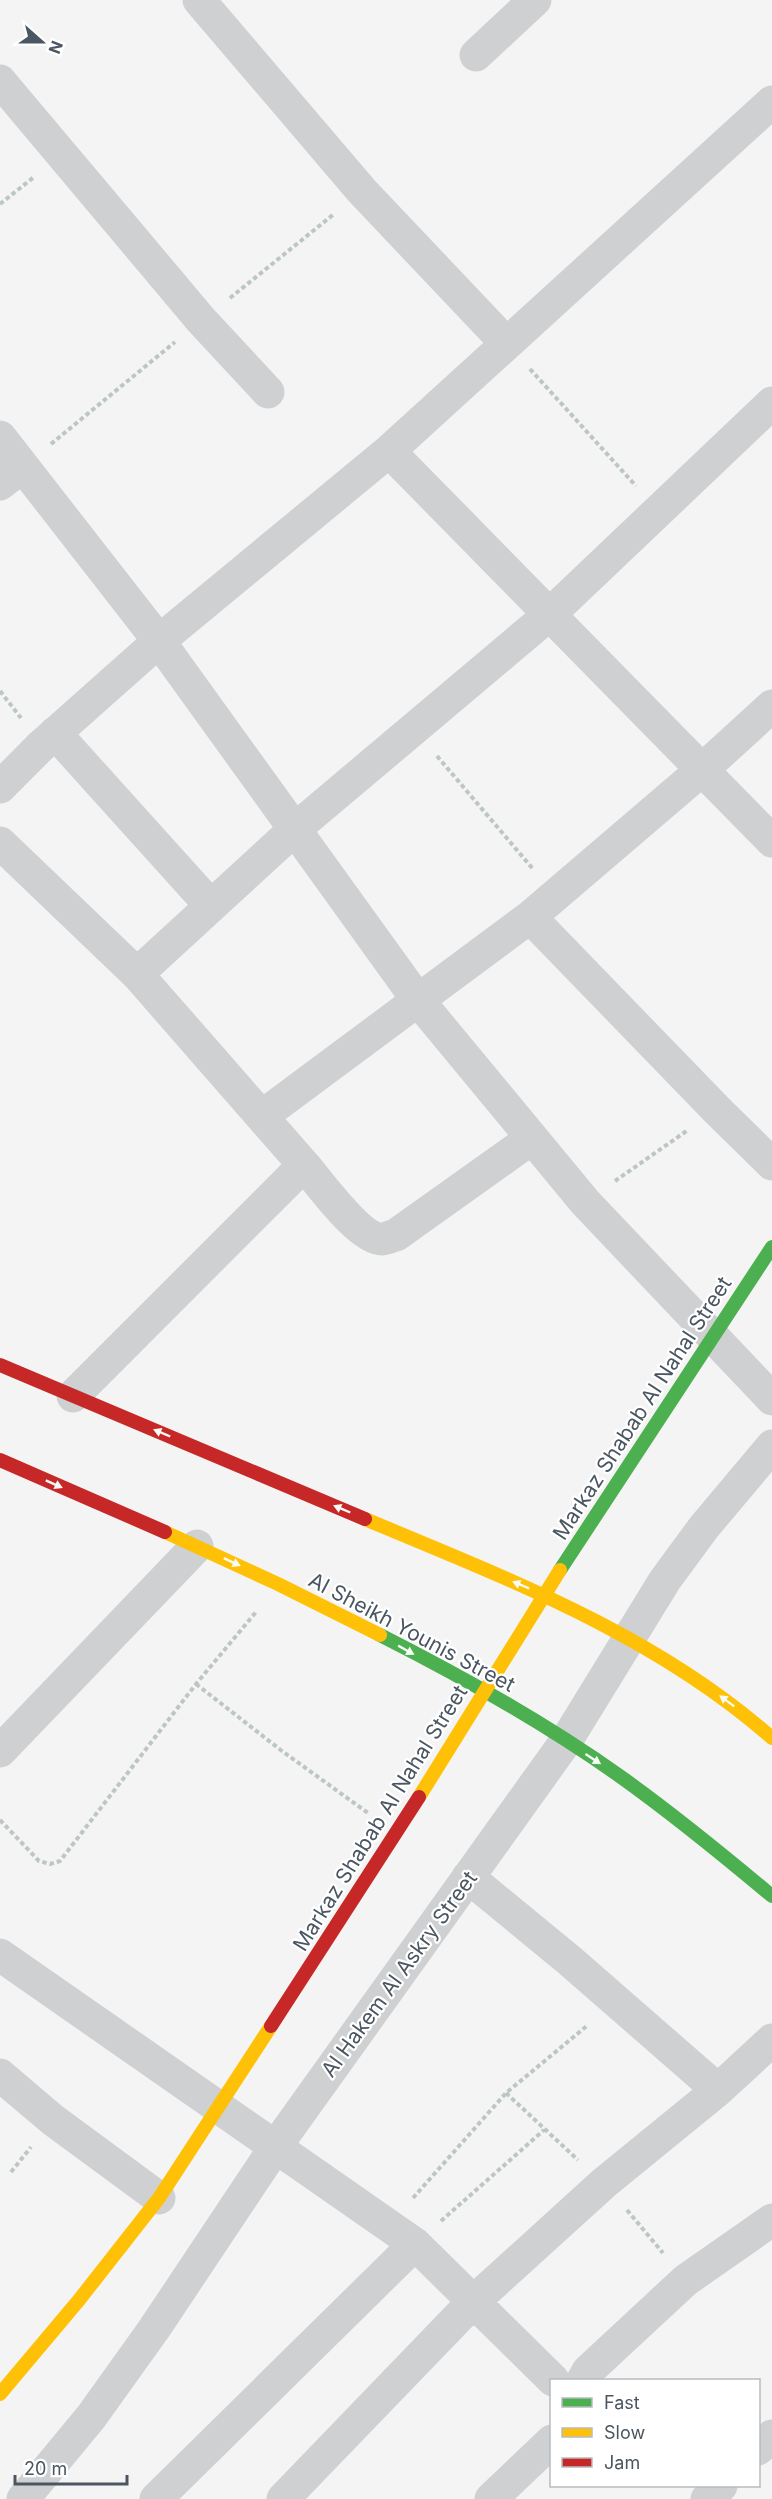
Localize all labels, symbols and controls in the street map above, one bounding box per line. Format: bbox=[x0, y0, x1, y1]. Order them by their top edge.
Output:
north arrow bbox=[12, 12, 72, 72]
text: N bbox=[44, 38, 68, 57]
street label: Markaz Shabab Al Nahal Street bbox=[547, 1272, 737, 1544]
one-way arrow bbox=[153, 1428, 171, 1437]
one-way arrow bbox=[45, 1479, 62, 1488]
one-way arrow bbox=[332, 1504, 350, 1514]
one-way arrow bbox=[223, 1558, 240, 1567]
street label: Al Sheikh Younis Street bbox=[305, 1567, 519, 1697]
one-way arrow bbox=[512, 1580, 530, 1590]
one-way arrow bbox=[398, 1645, 415, 1655]
street label: Markaz Shabab Al Nahal Street bbox=[288, 1680, 472, 1956]
one-way arrow bbox=[719, 1696, 734, 1708]
one-way arrow bbox=[584, 1753, 601, 1764]
street label: Al Hakem Al Askry Street bbox=[316, 1866, 482, 2082]
legend bbox=[550, 2379, 760, 2487]
text: Fast bbox=[604, 2392, 640, 2413]
text: Slow bbox=[604, 2422, 645, 2443]
scale bar bbox=[15, 2448, 128, 2486]
text: Jam bbox=[604, 2452, 640, 2473]
text: 20 m bbox=[24, 2458, 67, 2479]

